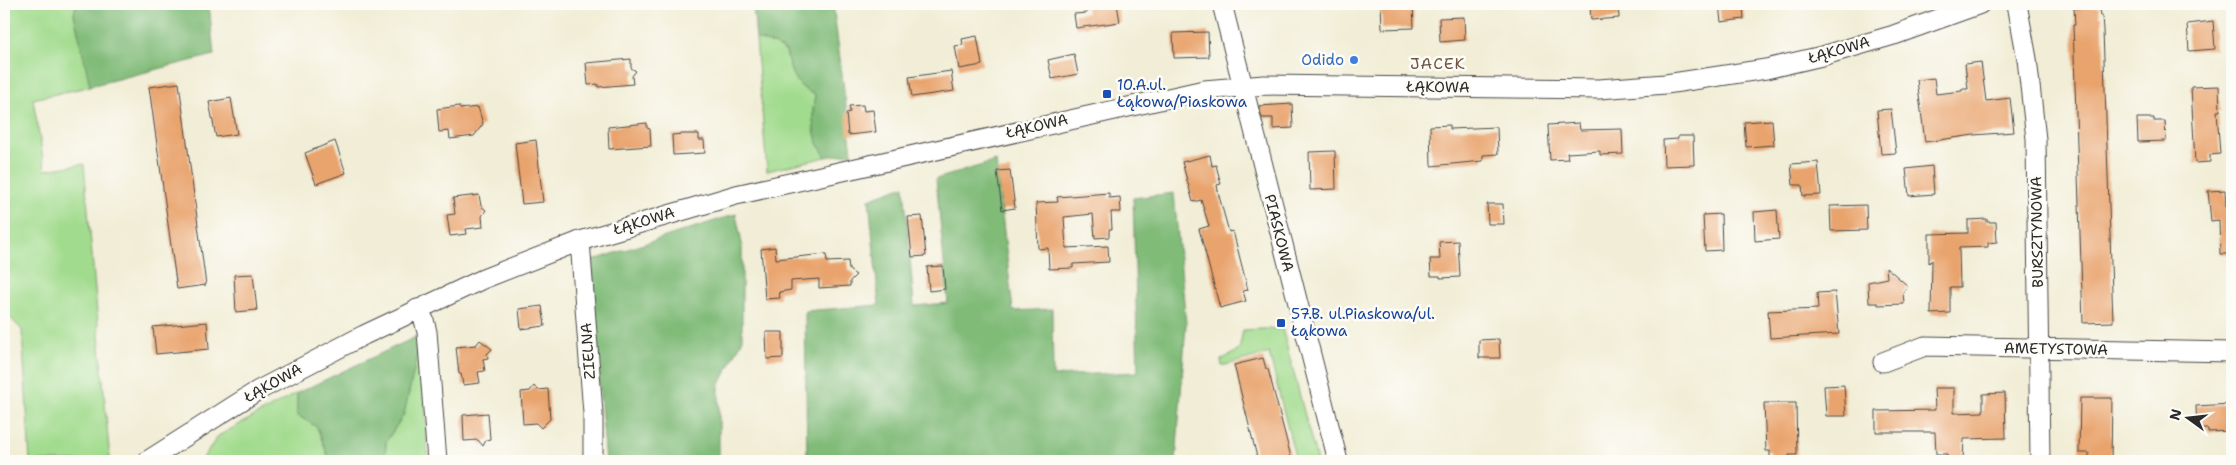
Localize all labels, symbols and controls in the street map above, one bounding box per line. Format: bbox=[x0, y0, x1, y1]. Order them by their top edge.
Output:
street label: ŁĄKOWA bbox=[1805, 32, 1872, 69]
place label: Odido bbox=[1301, 50, 1344, 70]
district label: JACEK bbox=[1410, 53, 1466, 74]
marker: Odido bbox=[1348, 54, 1360, 66]
place label: 10.A.ul. Łąkowa/Piaskowa bbox=[1116, 75, 1248, 112]
street label: ŁĄKOWA bbox=[1405, 76, 1470, 98]
marker: 10.A.ul. Łąkowa/Piaskowa bbox=[1101, 88, 1113, 100]
street label: ŁĄKOWA bbox=[1003, 109, 1070, 143]
street label: BURSZTYNOWA bbox=[2026, 176, 2048, 288]
street label: PIASKOWA bbox=[1260, 192, 1298, 274]
street label: ŁĄKOWA bbox=[610, 202, 677, 240]
place label: 57.B. ul.Piaskowa/ul. Łąkowa bbox=[1290, 304, 1435, 341]
marker: 57.B. ul.Piaskowa/ul. Łąkowa bbox=[1275, 317, 1287, 329]
street label: ZIELNA bbox=[576, 322, 600, 380]
street label: AMETYSTOWA bbox=[2004, 338, 2108, 360]
street label: ŁĄKOWA bbox=[240, 359, 306, 408]
north arrow bbox=[2164, 392, 2214, 442]
text: N bbox=[2165, 407, 2186, 422]

